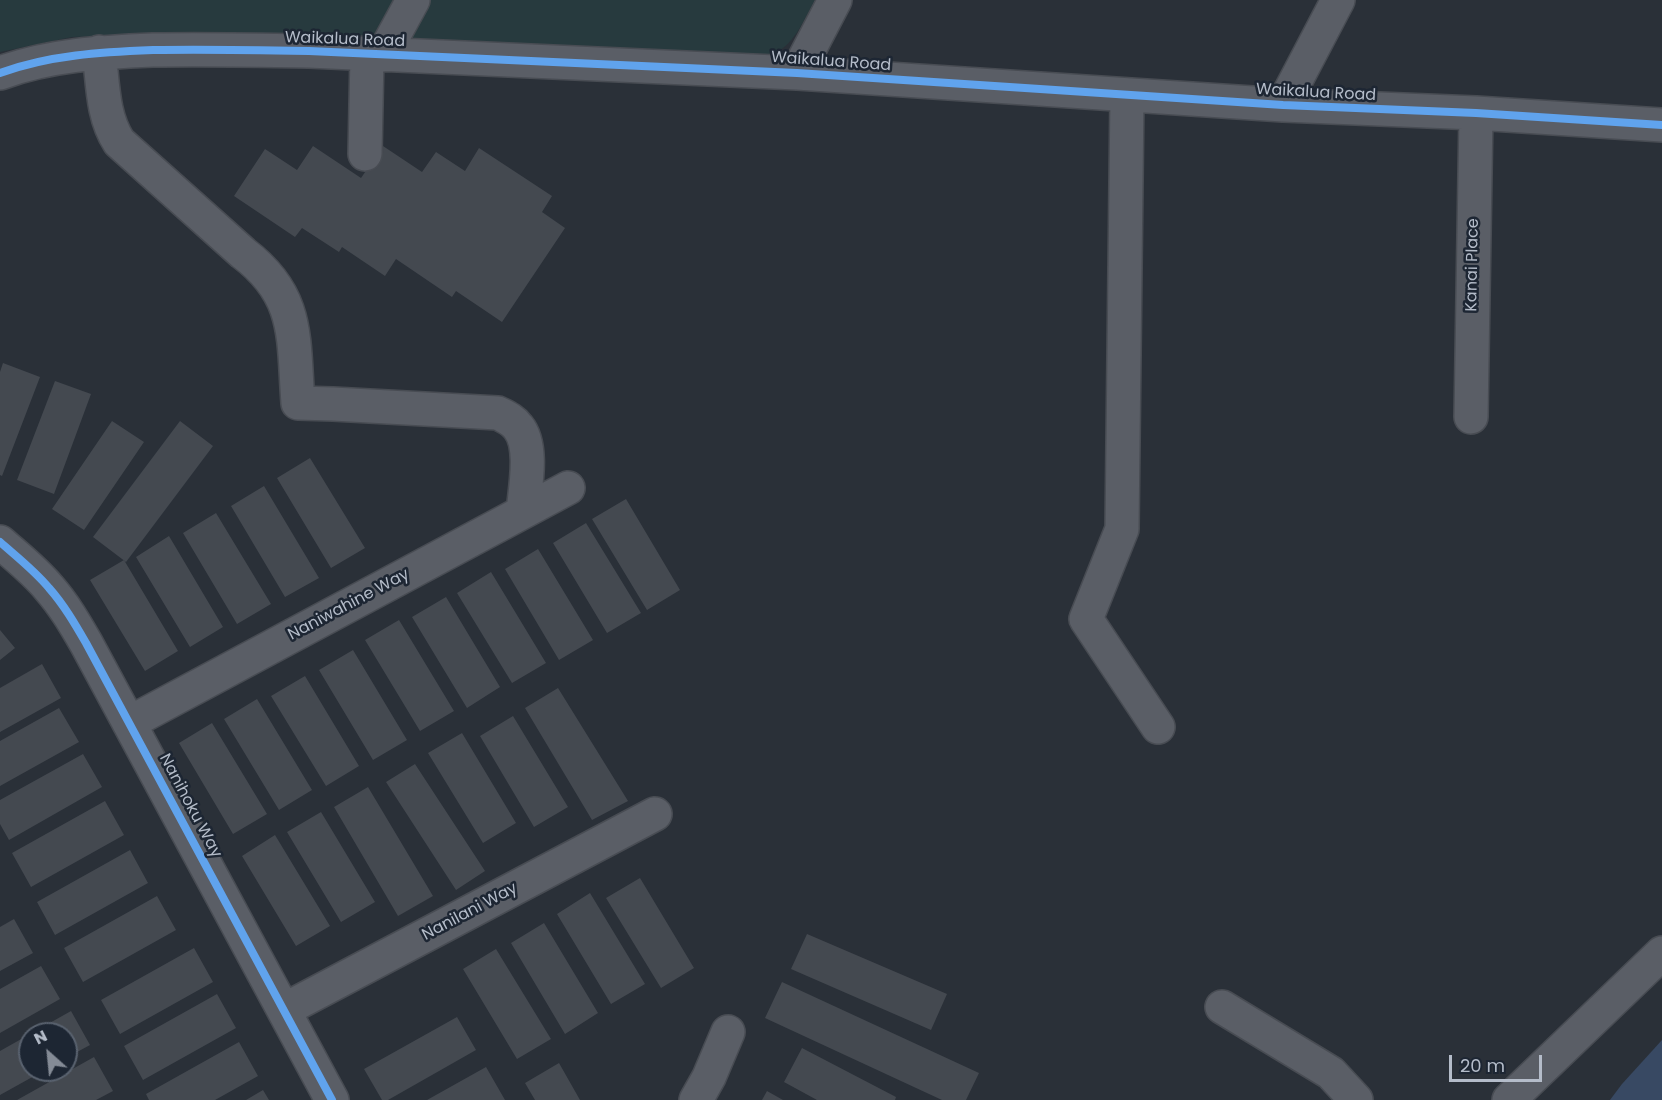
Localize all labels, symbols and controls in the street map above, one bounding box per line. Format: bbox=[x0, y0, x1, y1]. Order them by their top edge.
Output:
street label: Waikalua Road bbox=[285, 28, 405, 52]
street label: Waikalua Road bbox=[770, 48, 892, 76]
street label: Waikalua Road bbox=[1255, 80, 1377, 106]
street label: Kanai Place bbox=[1463, 218, 1483, 312]
street label: Naniwahine Way bbox=[285, 565, 413, 645]
street label: Nanihoku Way bbox=[155, 751, 225, 861]
street label: Nanilani Way bbox=[419, 879, 521, 945]
north arrow bbox=[18, 1022, 78, 1082]
text: N bbox=[30, 1024, 51, 1050]
scale bar bbox=[1452, 1043, 1545, 1081]
text: 20 m bbox=[1460, 1053, 1505, 1078]

